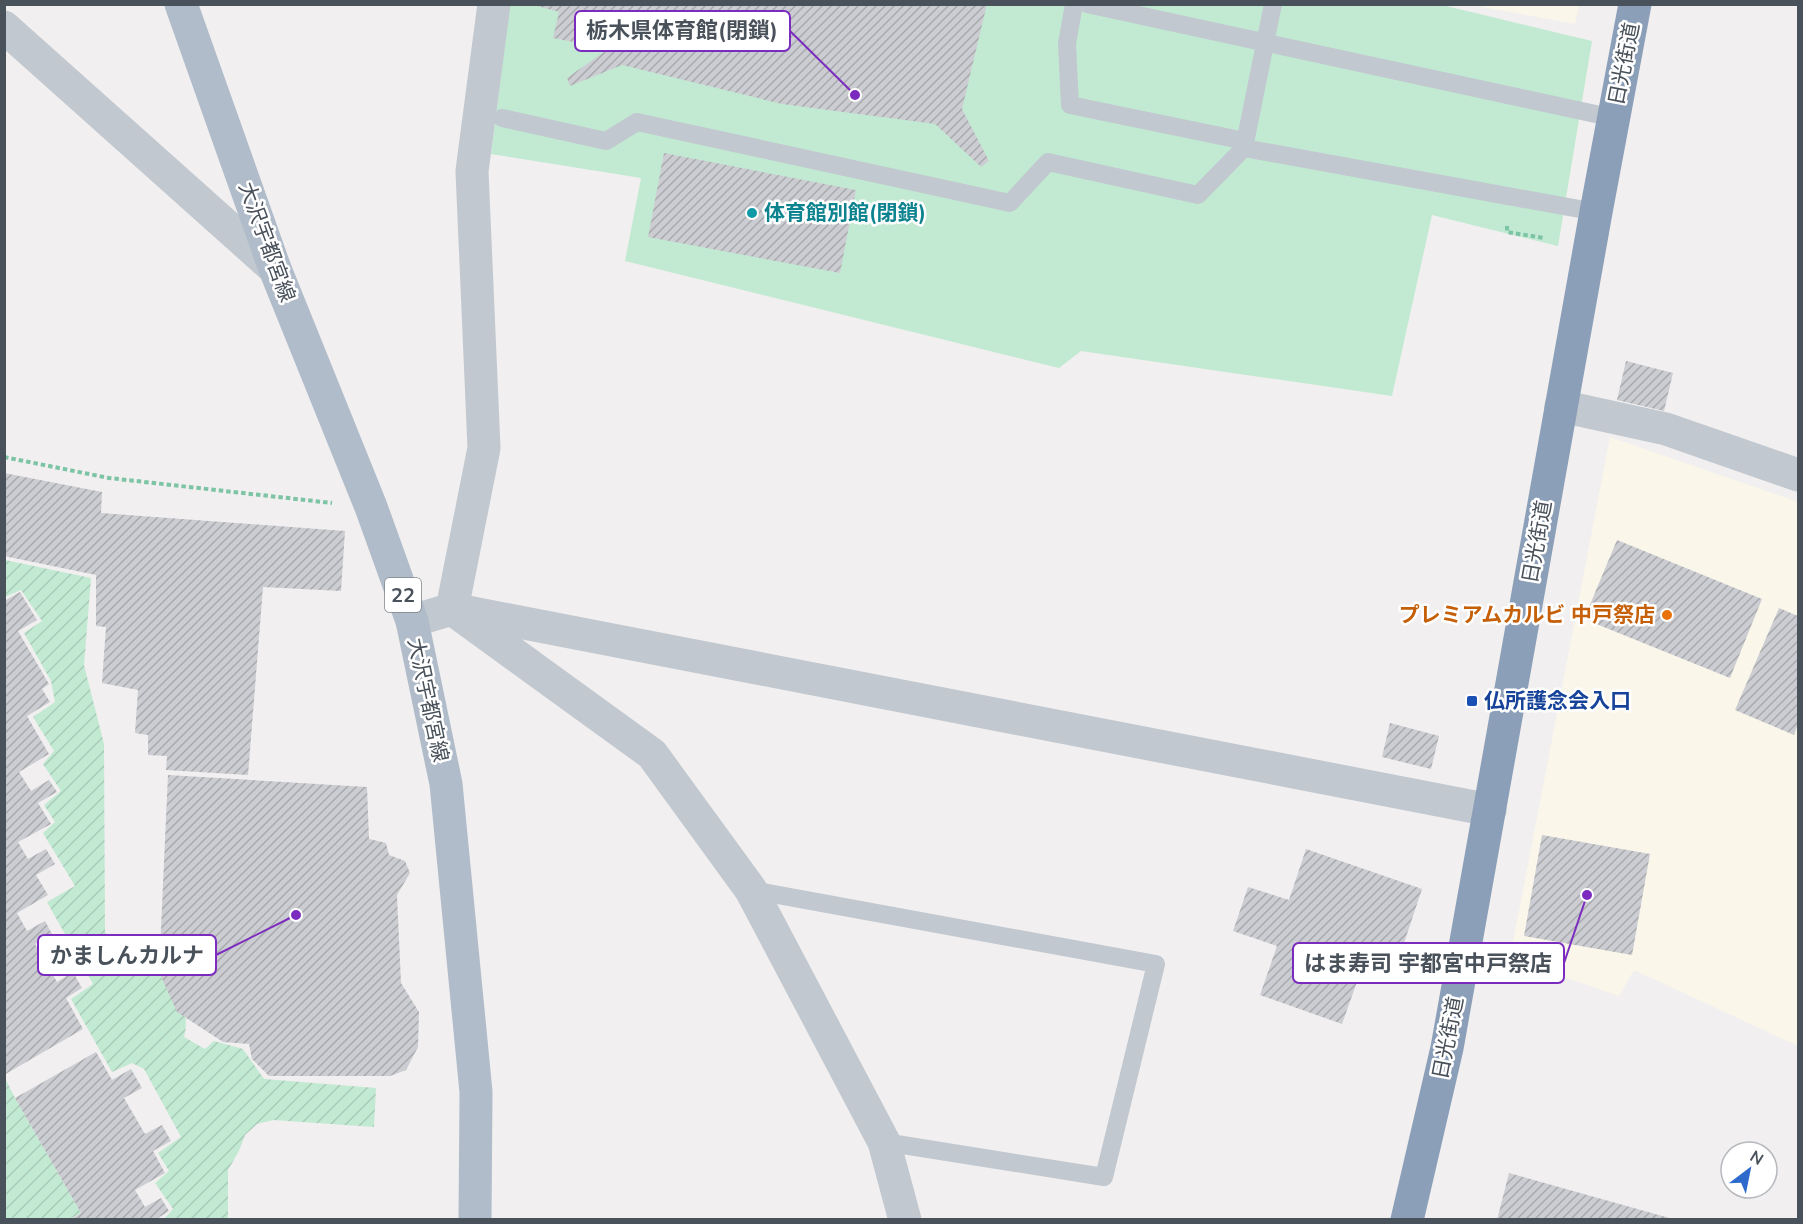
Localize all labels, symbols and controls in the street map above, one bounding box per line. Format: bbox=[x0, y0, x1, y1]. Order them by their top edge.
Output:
callout: 栃木県体育館(閉鎖) bbox=[575, 11, 790, 51]
text: 栃木県体育館(閉鎖) bbox=[586, 16, 778, 46]
street label: 日光街道 bbox=[1602, 20, 1646, 108]
street label: 大沢宇都宮線 bbox=[232, 178, 302, 306]
place label: 体育館別館(閉鎖) bbox=[764, 199, 926, 227]
marker: 体育館別館(閉鎖) bbox=[745, 206, 759, 220]
street label: 日光街道 bbox=[1516, 498, 1558, 586]
road number: 22 bbox=[385, 578, 421, 612]
place label: プレミアムカルビ 中戸祭店 bbox=[1399, 601, 1655, 629]
marker: プレミアムカルビ 中戸祭店 bbox=[1660, 608, 1674, 622]
street label: 大沢宇都宮線 bbox=[401, 635, 455, 765]
place label: 仏所護念会入口 bbox=[1484, 687, 1631, 715]
marker: 仏所護念会入口 bbox=[1465, 694, 1479, 708]
callout: かましんカルナ bbox=[38, 935, 216, 975]
text: かましんカルナ bbox=[50, 941, 204, 971]
callout: はま寿司 宇都宮中戸祭店 bbox=[1293, 943, 1564, 983]
text: はま寿司 宇都宮中戸祭店 bbox=[1304, 949, 1552, 979]
street label: 日光街道 bbox=[1426, 994, 1470, 1082]
north arrow bbox=[1719, 1140, 1779, 1200]
text: N bbox=[1746, 1146, 1767, 1171]

